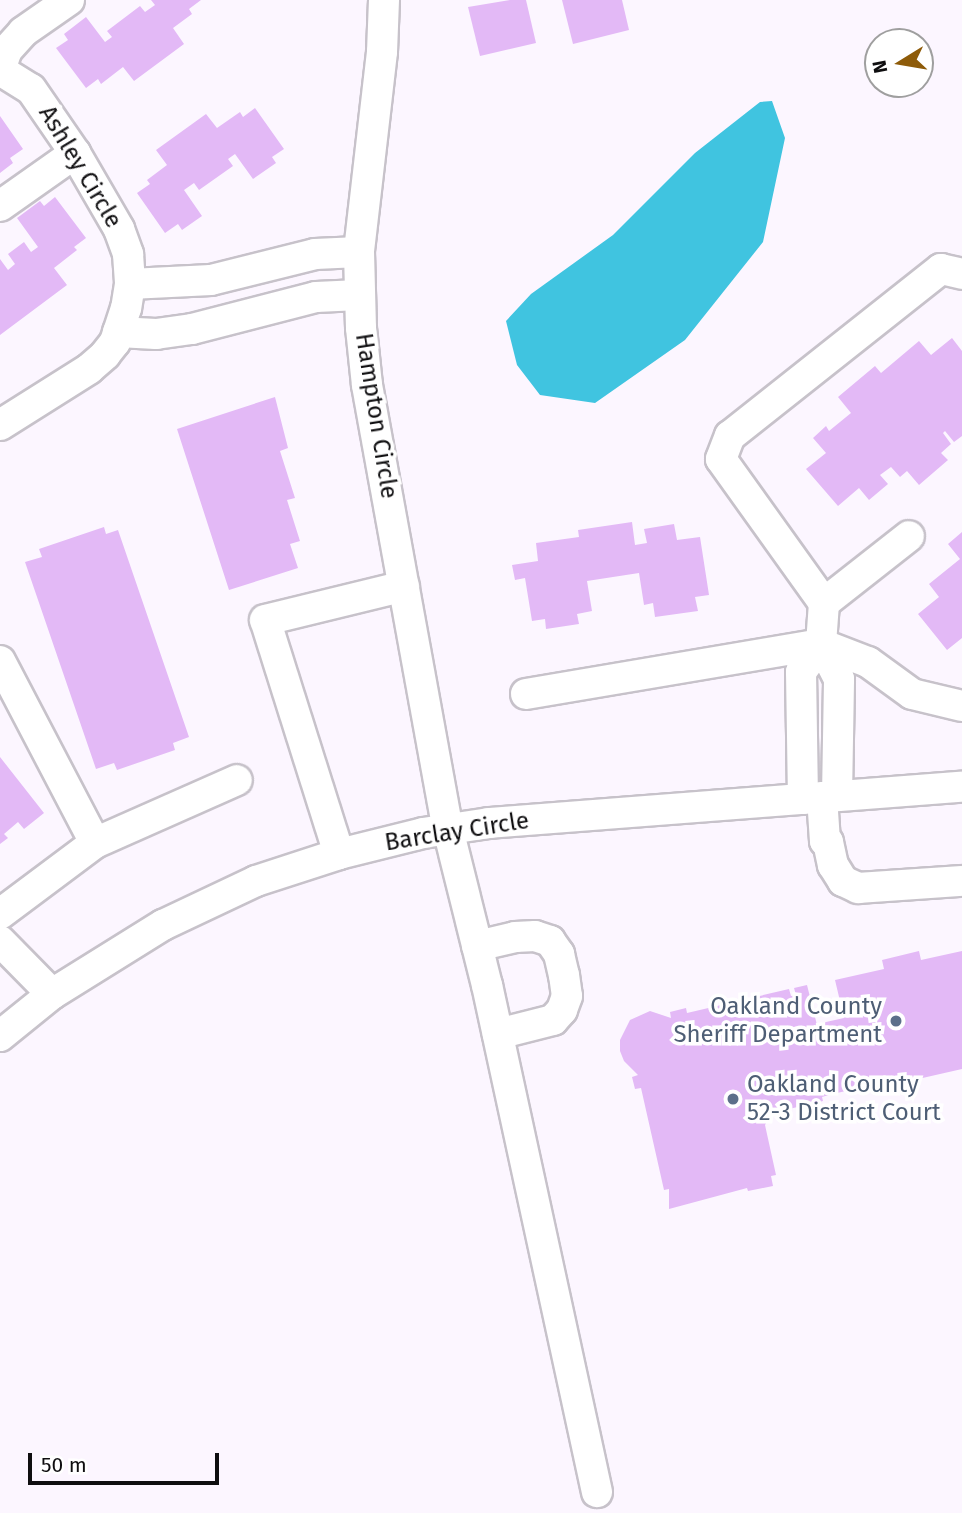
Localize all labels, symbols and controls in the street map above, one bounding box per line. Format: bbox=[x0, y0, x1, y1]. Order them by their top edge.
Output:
north arrow bbox=[864, 28, 934, 98]
text: N bbox=[867, 58, 892, 75]
street label: Ashley Circle bbox=[32, 101, 128, 233]
street label: Hampton Circle bbox=[349, 331, 403, 501]
street label: Barclay Circle bbox=[383, 806, 531, 858]
place label: Oakland County Sheriff Department bbox=[673, 993, 882, 1049]
marker: Oakland County Sheriff Department bbox=[888, 1013, 904, 1029]
place label: Oakland County 52-3 District Court bbox=[747, 1071, 941, 1127]
marker: Oakland County 52-3 District Court bbox=[725, 1091, 741, 1107]
scale bar bbox=[32, 1440, 222, 1484]
text: 50 m bbox=[41, 1452, 87, 1478]

